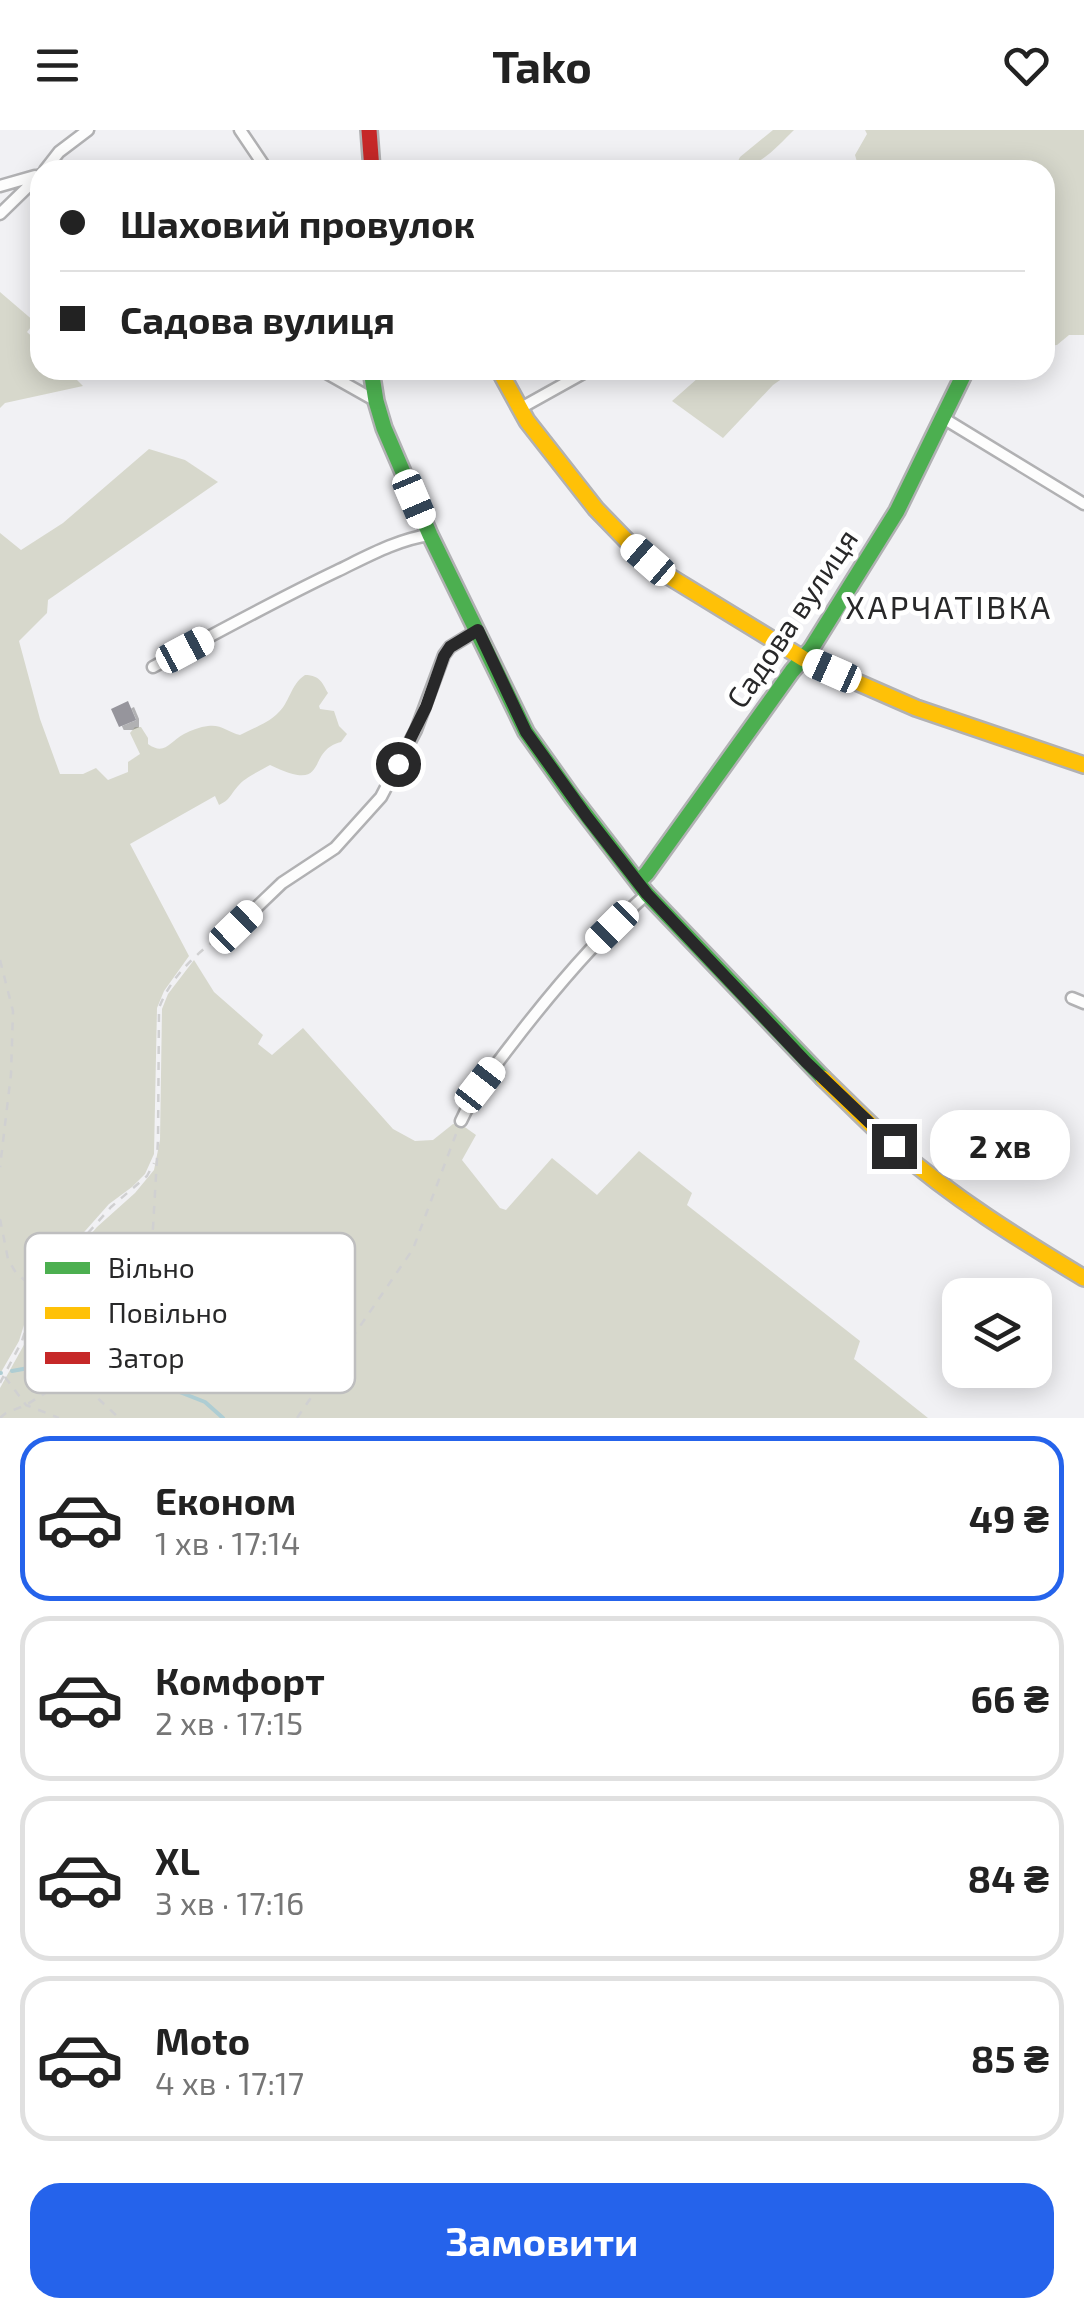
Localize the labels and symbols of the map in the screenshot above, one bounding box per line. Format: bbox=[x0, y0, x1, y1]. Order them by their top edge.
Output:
car bbox=[388, 466, 440, 532]
street label: Садова вулиця bbox=[718, 522, 865, 715]
car bbox=[616, 529, 680, 591]
district label: ХАРЧАТІВКА bbox=[845, 587, 1053, 625]
car bbox=[151, 623, 219, 677]
car bbox=[798, 645, 866, 697]
route start bbox=[376, 742, 421, 787]
car bbox=[204, 895, 268, 959]
car bbox=[580, 895, 644, 959]
car bbox=[450, 1052, 510, 1118]
callout: 2 хв bbox=[929, 1111, 1069, 1181]
route end bbox=[872, 1124, 917, 1169]
legend bbox=[25, 1233, 355, 1393]
text: Вільно bbox=[108, 1250, 195, 1284]
text: Повільно bbox=[108, 1295, 228, 1329]
text: Затор bbox=[108, 1340, 185, 1374]

